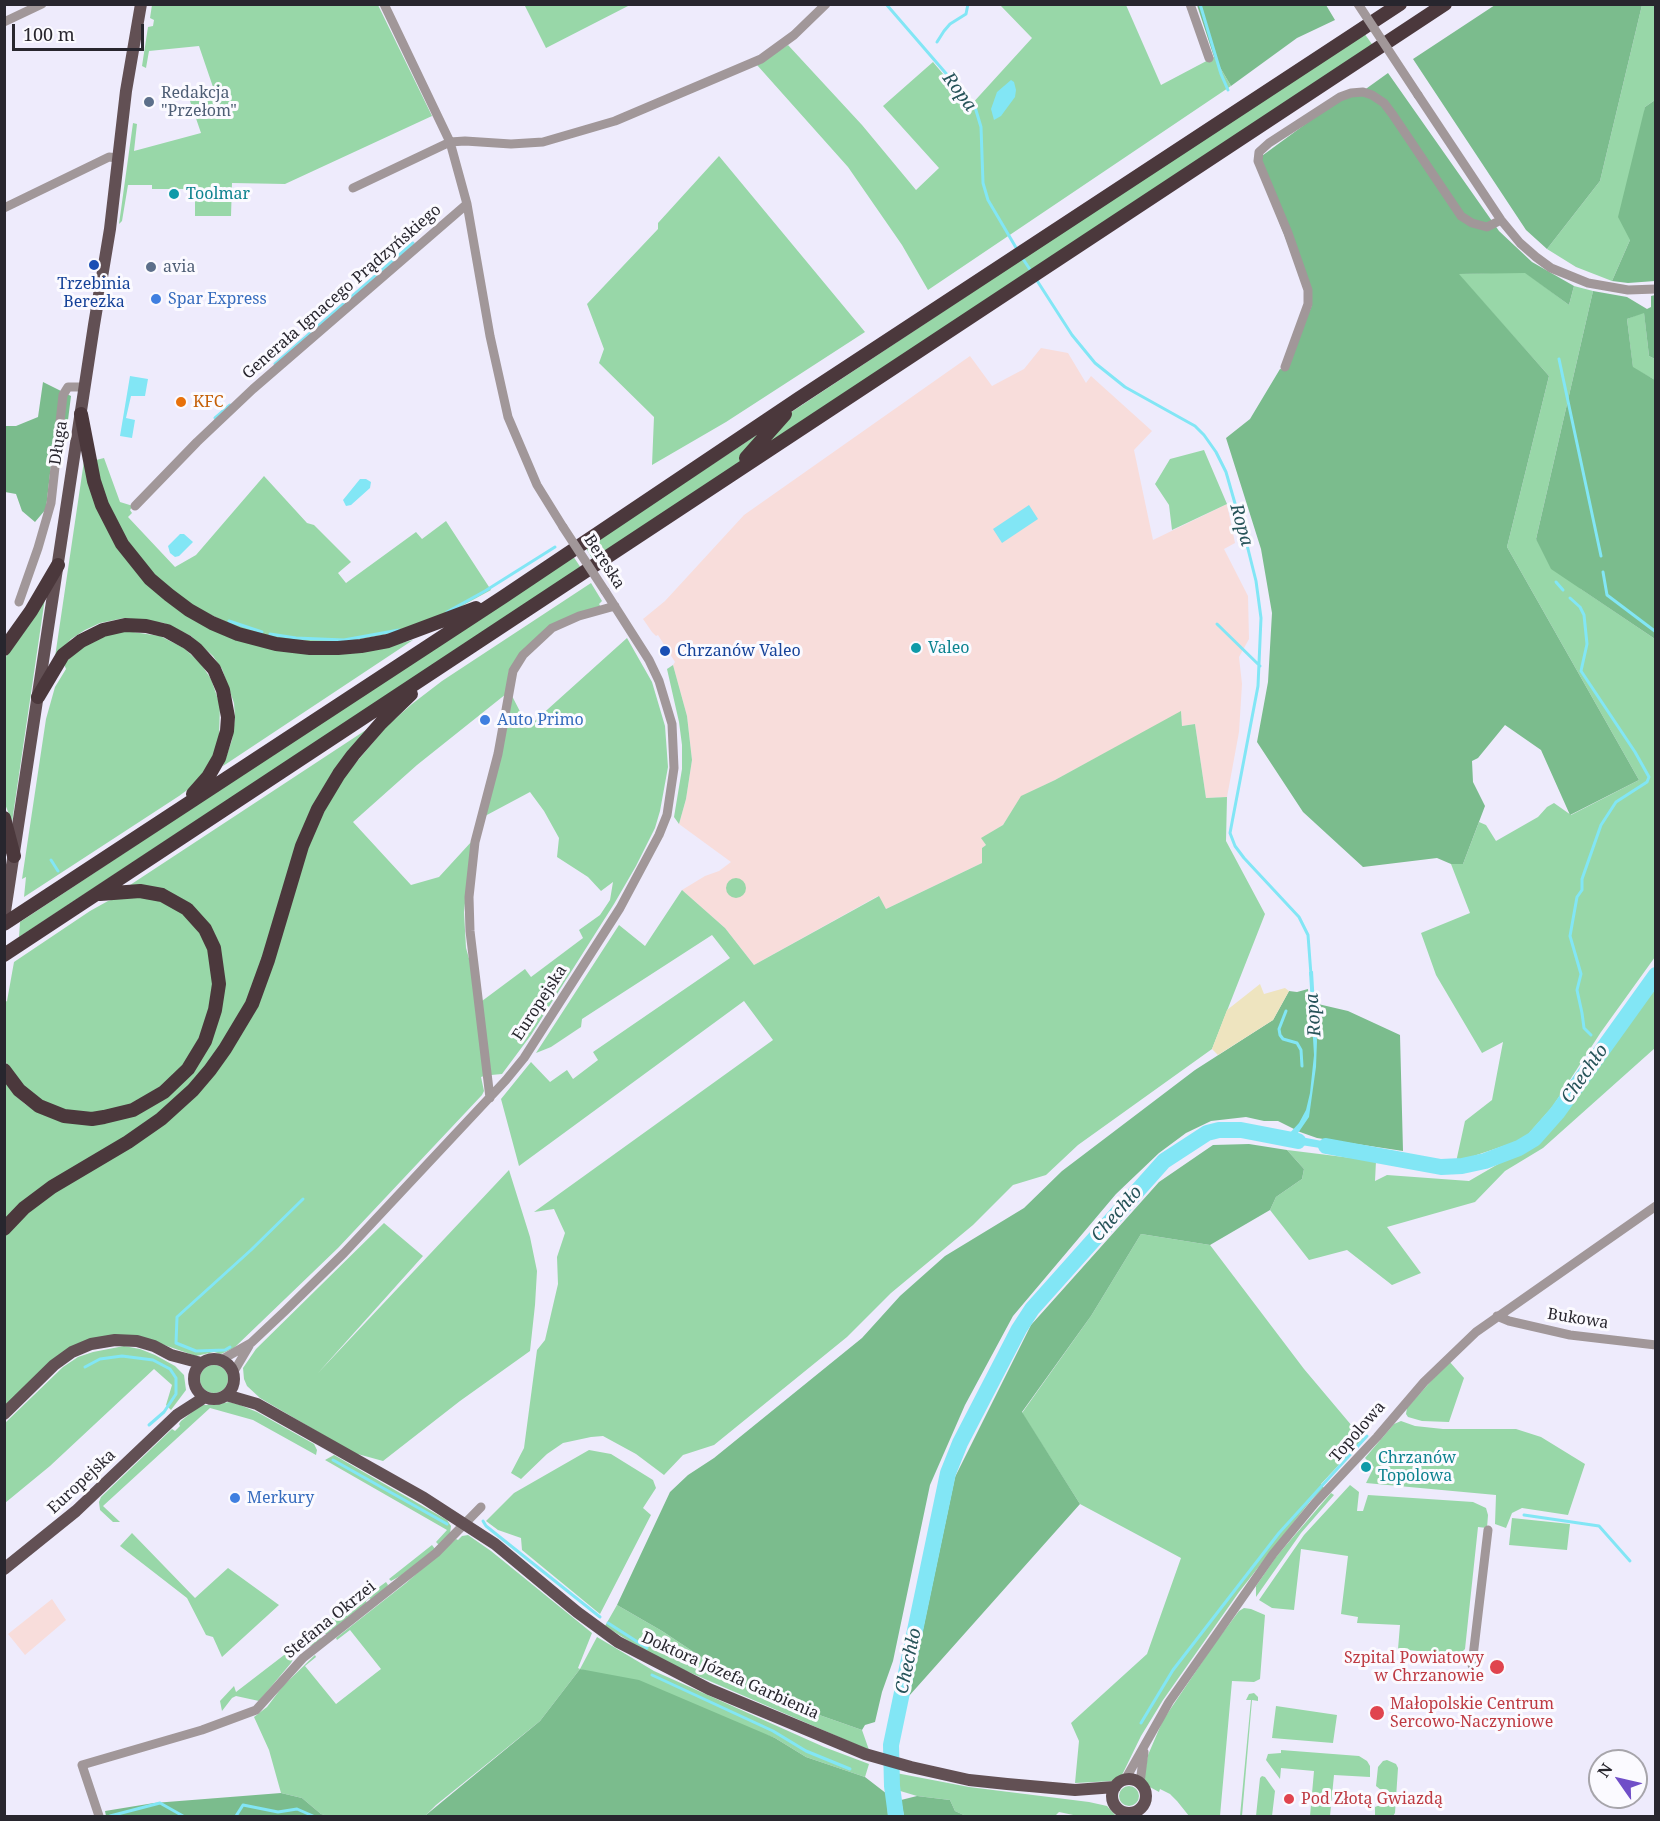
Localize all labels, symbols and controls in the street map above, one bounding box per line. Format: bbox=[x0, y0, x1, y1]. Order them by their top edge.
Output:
scale bar bbox=[15, 12, 147, 50]
text: 100 m bbox=[23, 22, 75, 46]
water label: Ropa bbox=[937, 68, 981, 116]
place label: Redakcja "Przełom" bbox=[161, 83, 237, 121]
marker: Redakcja "Przełom" bbox=[142, 95, 156, 109]
place label: Toolmar bbox=[186, 184, 250, 204]
marker: Toolmar bbox=[167, 187, 181, 201]
street label: Generała Ignacego Prądzyńskiego bbox=[239, 200, 445, 384]
place label: avia bbox=[163, 257, 195, 277]
marker: Trzebinia Berezka bbox=[87, 258, 101, 272]
marker: avia bbox=[144, 260, 158, 274]
place label: Trzebinia Berezka bbox=[57, 274, 131, 312]
place label: Spar Express bbox=[168, 289, 267, 309]
marker: Spar Express bbox=[149, 292, 163, 306]
place label: KFC bbox=[193, 392, 223, 412]
marker: KFC bbox=[174, 395, 188, 409]
street label: Długa bbox=[46, 419, 72, 467]
water label: Ropa bbox=[1225, 501, 1257, 549]
street label: Bereska bbox=[579, 531, 629, 593]
place label: Valeo bbox=[928, 638, 970, 658]
place label: Chrzanów Valeo bbox=[677, 641, 801, 661]
marker: Valeo bbox=[909, 641, 923, 655]
marker: Chrzanów Valeo bbox=[658, 644, 672, 658]
place label: Auto Primo bbox=[497, 710, 584, 730]
marker: Auto Primo bbox=[478, 713, 492, 727]
street label: Europejska bbox=[509, 962, 571, 1044]
water label: Ropa bbox=[1302, 993, 1326, 1037]
water label: Chechło bbox=[1557, 1041, 1613, 1107]
water label: Chechło bbox=[1087, 1182, 1147, 1246]
street label: Bukowa bbox=[1546, 1305, 1610, 1333]
street label: Topolowa bbox=[1326, 1398, 1390, 1466]
street label: Europejska bbox=[44, 1446, 120, 1518]
place label: Chrzanów Topolowa bbox=[1378, 1448, 1456, 1486]
marker: Chrzanów Topolowa bbox=[1359, 1460, 1373, 1474]
place label: Merkury bbox=[247, 1488, 314, 1508]
marker: Merkury bbox=[228, 1491, 242, 1505]
street label: Stefana Okrzei bbox=[280, 1577, 380, 1663]
water label: Chechło bbox=[892, 1626, 926, 1696]
street label: Doktora Józefa Garbienia bbox=[638, 1628, 822, 1724]
place label: Szpital Powiatowy w Chrzanowie bbox=[1344, 1648, 1484, 1686]
marker: Szpital Powiatowy w Chrzanowie bbox=[1488, 1658, 1506, 1676]
place label: Małopolskie Centrum Sercowo-Naczyniowe bbox=[1390, 1694, 1554, 1732]
marker: Małopolskie Centrum Sercowo-Naczyniowe bbox=[1368, 1704, 1386, 1722]
north arrow bbox=[1588, 1749, 1648, 1809]
text: N bbox=[1592, 1759, 1617, 1781]
place label: Pod Złotą Gwiazdą bbox=[1301, 1789, 1443, 1809]
marker: Pod Złotą Gwiazdą bbox=[1282, 1792, 1296, 1806]

